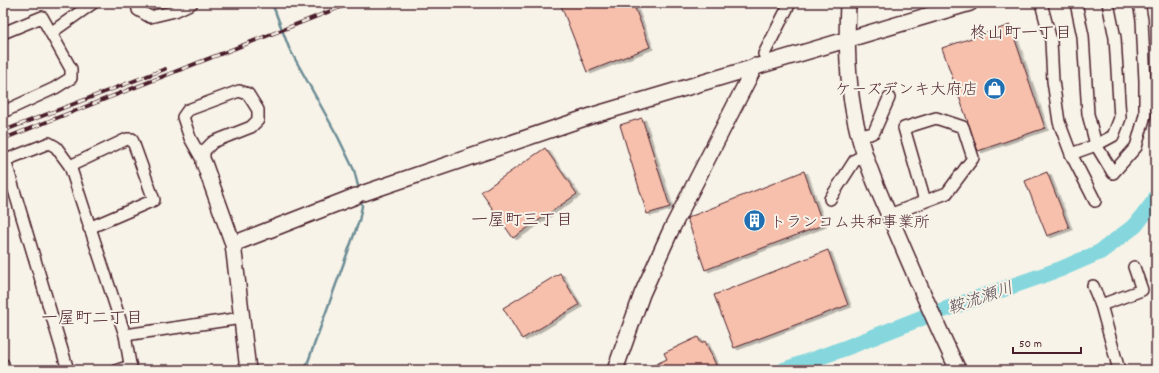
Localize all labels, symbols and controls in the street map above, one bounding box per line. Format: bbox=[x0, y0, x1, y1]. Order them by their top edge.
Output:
district label: 柊山町一丁目 bbox=[970, 23, 1072, 47]
shop icon: ケーズデンキ大府店 bbox=[981, 75, 1007, 101]
place label: ケーズデンキ大府店 bbox=[835, 79, 978, 102]
building icon: トランコム共和事業所 bbox=[742, 208, 768, 234]
district label: 一屋町三丁目 bbox=[471, 210, 573, 234]
place label: トランコム共和事業所 bbox=[770, 212, 930, 235]
water label: 鞍流瀬川 bbox=[945, 277, 1017, 322]
district label: 一屋町二丁目 bbox=[41, 308, 143, 332]
scale bar bbox=[1013, 329, 1081, 355]
text: 50 m bbox=[1019, 336, 1042, 353]

